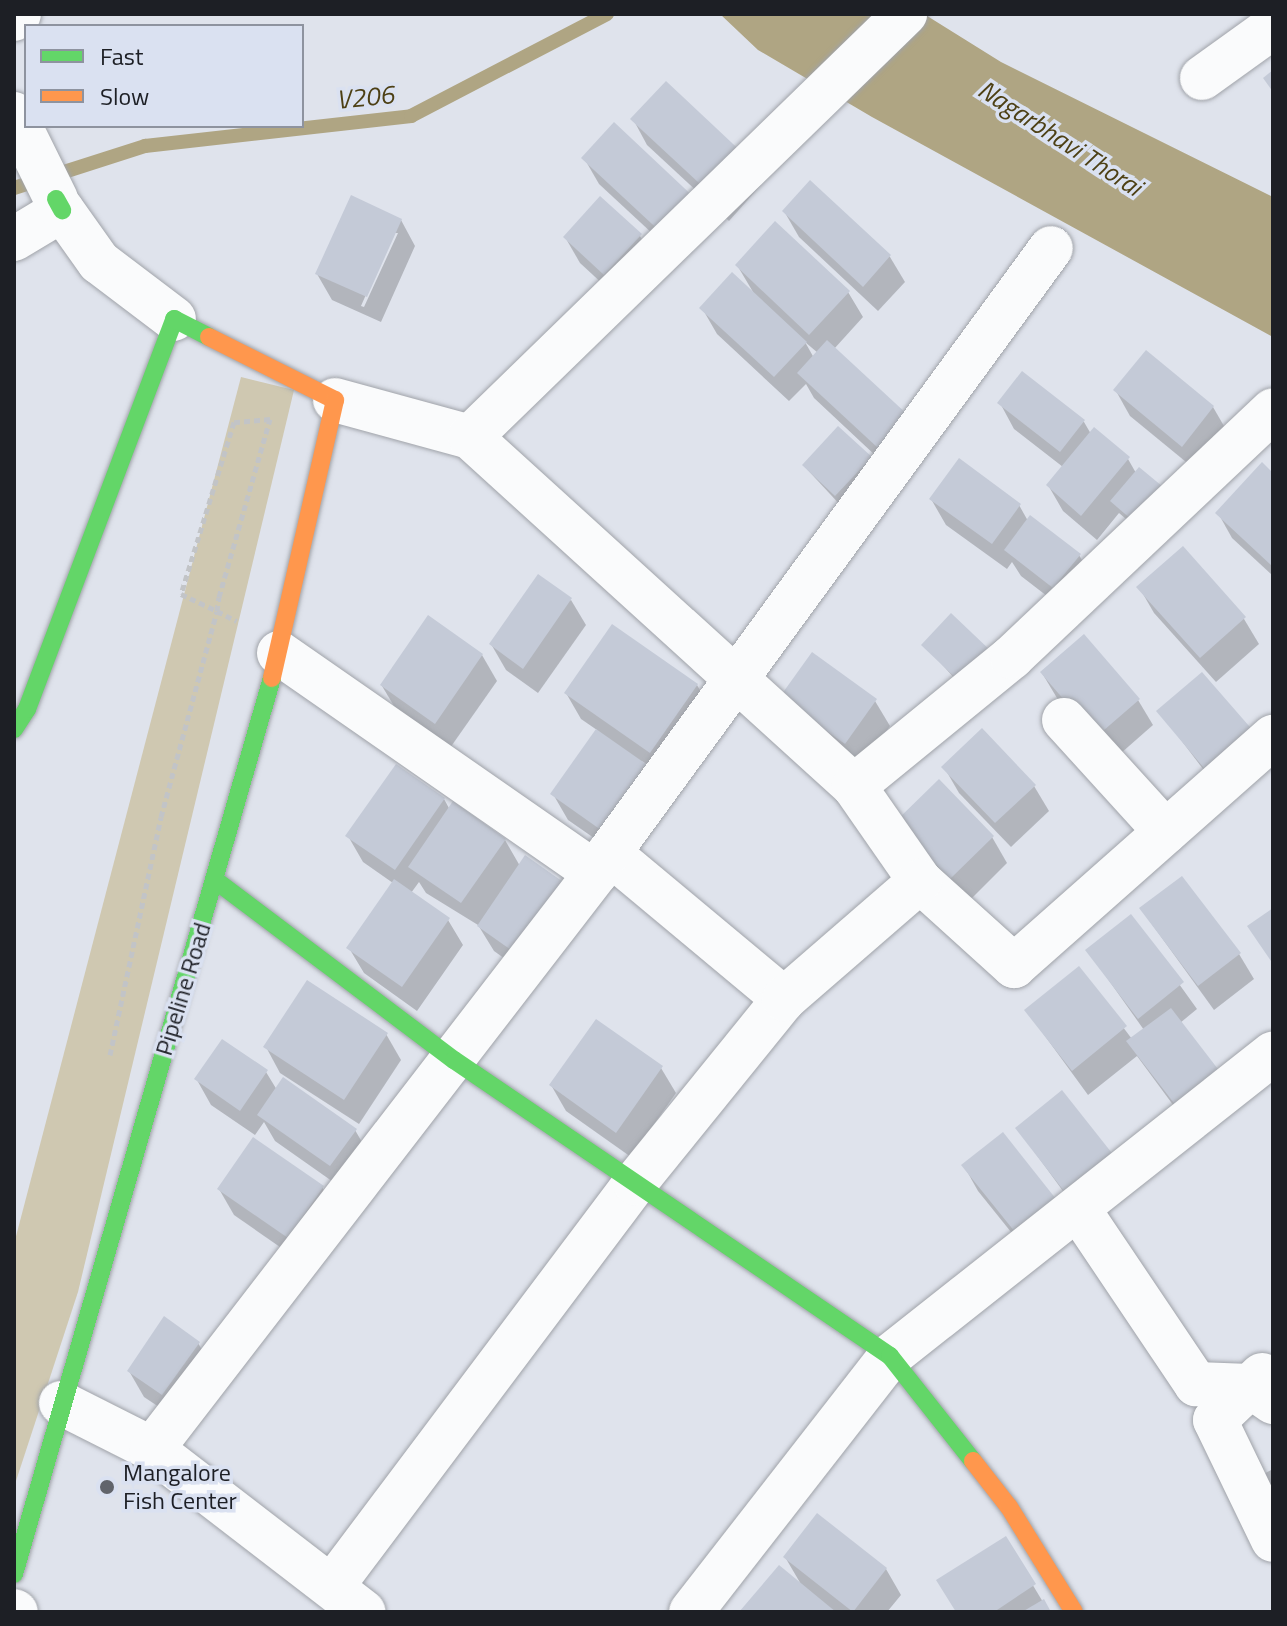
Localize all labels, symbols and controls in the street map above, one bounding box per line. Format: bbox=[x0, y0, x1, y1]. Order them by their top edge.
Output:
legend bbox=[24, 24, 304, 128]
text: Fast bbox=[100, 38, 143, 74]
water label: Nagarbhavi Thorai bbox=[972, 74, 1148, 202]
text: Slow bbox=[100, 78, 149, 114]
water label: V206 bbox=[335, 78, 395, 116]
street label: Pipeline Road bbox=[149, 919, 217, 1059]
place label: Mangalore Fish Center bbox=[123, 1459, 237, 1515]
marker: Mangalore Fish Center bbox=[98, 1478, 116, 1496]

